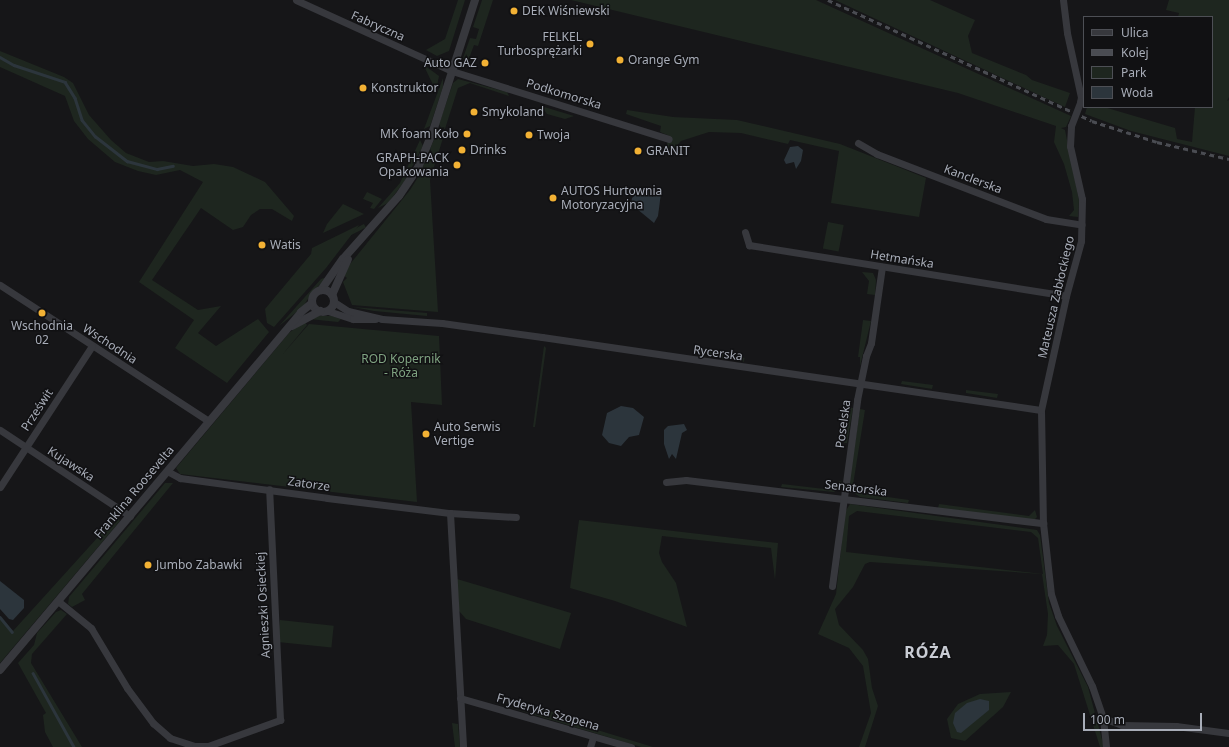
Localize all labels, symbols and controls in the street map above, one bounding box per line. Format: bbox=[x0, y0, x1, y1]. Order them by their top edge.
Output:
place label: DEK Wiśniewski bbox=[522, 4, 610, 18]
marker: DEK Wiśniewski bbox=[509, 6, 519, 16]
street label: Fabryczna bbox=[349, 8, 407, 44]
legend bbox=[1083, 16, 1213, 108]
text: Ulica bbox=[1121, 24, 1148, 41]
place label: FELKEL Turbosprężarki bbox=[498, 30, 582, 58]
marker: FELKEL Turbosprężarki bbox=[585, 39, 595, 49]
text: Kolej bbox=[1121, 44, 1149, 61]
place label: Orange Gym bbox=[628, 53, 700, 67]
marker: Orange Gym bbox=[615, 55, 625, 65]
place label: Auto GAZ bbox=[424, 56, 477, 70]
marker: Auto GAZ bbox=[480, 58, 490, 68]
text: Park bbox=[1121, 64, 1146, 81]
street label: Podkomorska bbox=[525, 76, 603, 112]
place label: Konstruktor bbox=[371, 81, 439, 95]
marker: Konstruktor bbox=[358, 83, 368, 93]
text: Woda bbox=[1121, 84, 1153, 101]
place label: Smykoland bbox=[482, 105, 544, 119]
marker: Smykoland bbox=[469, 107, 479, 117]
place label: MK foam Koło bbox=[380, 127, 459, 141]
place label: Twoja bbox=[537, 128, 570, 142]
marker: MK foam Koło bbox=[462, 129, 472, 139]
marker: Twoja bbox=[524, 130, 534, 140]
place label: Drinks bbox=[470, 143, 506, 157]
place label: GRANIT bbox=[646, 144, 690, 158]
marker: Drinks bbox=[457, 145, 467, 155]
marker: GRANIT bbox=[633, 146, 643, 156]
place label: GRAPH-PACK Opakowania bbox=[376, 151, 449, 179]
marker: GRAPH-PACK Opakowania bbox=[452, 160, 462, 170]
street label: Kanclerska bbox=[942, 161, 1004, 197]
place label: AUTOS Hurtownia Motoryzacyjna bbox=[561, 184, 662, 212]
marker: AUTOS Hurtownia Motoryzacyjna bbox=[548, 193, 558, 203]
street label: Mateusza Zabłockiego bbox=[1035, 234, 1077, 360]
place label: Watis bbox=[270, 238, 301, 252]
marker: Watis bbox=[257, 240, 267, 250]
street label: Hetmańska bbox=[869, 247, 935, 271]
marker: Wschodnia 02 bbox=[37, 308, 47, 318]
place label: Wschodnia 02 bbox=[11, 319, 73, 347]
street label: Wschodnia bbox=[80, 321, 140, 367]
street label: Rycerska bbox=[692, 342, 744, 364]
park label: ROD Kopernik - Róża bbox=[361, 352, 441, 380]
street label: Prześwit bbox=[18, 386, 56, 434]
street label: Poselska bbox=[832, 399, 854, 449]
place label: Auto Serwis Vertige bbox=[434, 420, 500, 448]
marker: Auto Serwis Vertige bbox=[421, 429, 431, 439]
street label: Franklina Roosevelta bbox=[91, 443, 177, 541]
street label: Kujawska bbox=[45, 444, 97, 484]
street label: Zatorze bbox=[287, 474, 331, 494]
street label: Senatorska bbox=[824, 477, 888, 499]
street label: Agnieszki Osieckiej bbox=[253, 551, 273, 659]
place label: Jumbo Zabawki bbox=[156, 558, 242, 572]
marker: Jumbo Zabawki bbox=[143, 560, 153, 570]
district label: RÓŻA bbox=[904, 642, 952, 662]
street label: Fryderyka Szopena bbox=[495, 690, 601, 734]
scale bar bbox=[1085, 705, 1204, 731]
text: 100 m bbox=[1090, 711, 1125, 728]

